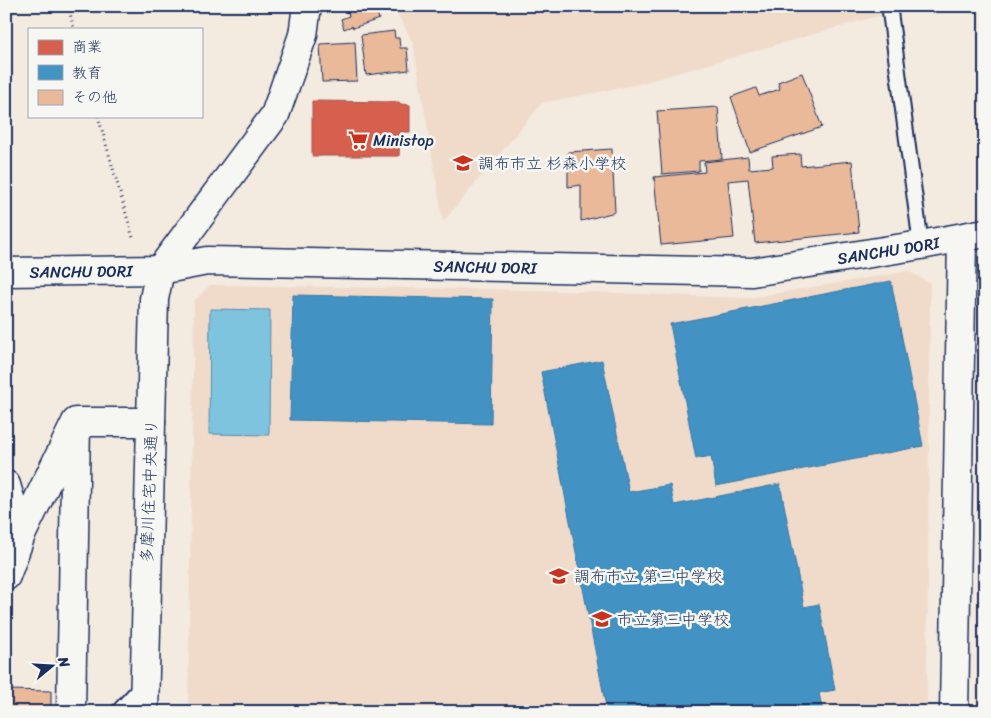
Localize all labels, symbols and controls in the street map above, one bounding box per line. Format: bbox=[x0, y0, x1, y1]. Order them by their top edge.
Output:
legend bbox=[28, 28, 202, 118]
text: 商業 bbox=[72, 34, 102, 60]
text: 教育 bbox=[72, 60, 102, 86]
text: その他 bbox=[72, 84, 117, 110]
place label: Ministop bbox=[373, 126, 434, 155]
supermarket icon: Ministop bbox=[347, 129, 369, 151]
place label: 調布市立 杉森小学校 bbox=[478, 149, 626, 178]
school or university icon: 調布市立 杉森小学校 bbox=[452, 152, 474, 174]
street label: SANCHU DORI bbox=[835, 227, 943, 273]
street label: SANCHU DORI bbox=[433, 251, 539, 282]
street label: SANCHU DORI bbox=[29, 256, 134, 286]
street label: 多摩川住宅中央通り bbox=[132, 419, 166, 563]
place label: 調布市立 第三中学校 bbox=[574, 562, 722, 591]
school or university icon: 調布市立 第三中学校 bbox=[548, 565, 570, 587]
place label: 市立第三中学校 bbox=[617, 605, 729, 634]
school or university icon: 市立第三中学校 bbox=[591, 608, 613, 630]
north arrow bbox=[28, 640, 78, 690]
text: N bbox=[50, 653, 77, 671]

